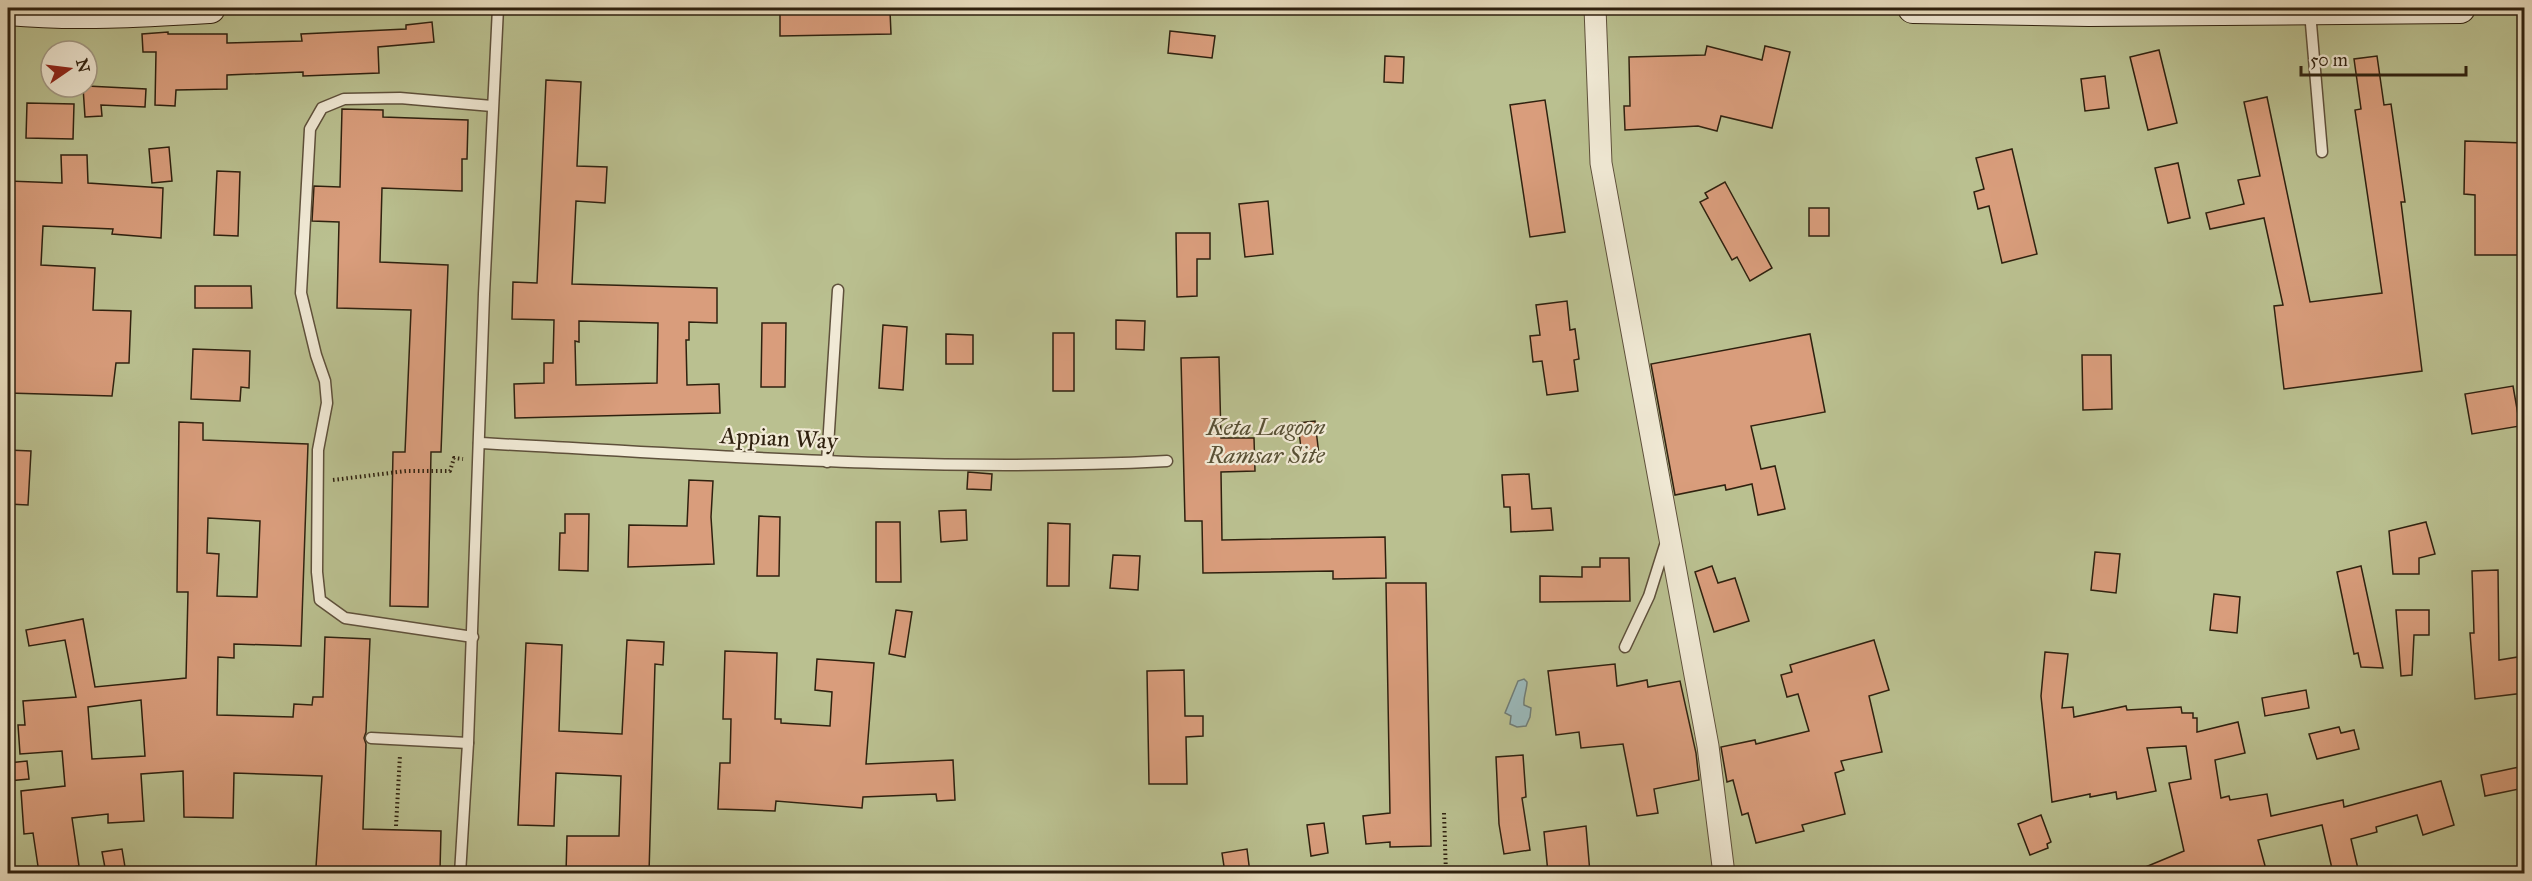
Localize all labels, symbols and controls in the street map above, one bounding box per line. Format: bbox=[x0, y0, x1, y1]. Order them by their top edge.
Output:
north arrow bbox=[39, 39, 99, 99]
scale bar bbox=[2301, 39, 2466, 77]
text: 50 m bbox=[2310, 49, 2348, 71]
text: N bbox=[72, 57, 94, 75]
park label: Keta Lagoon Ramsar Site bbox=[1205, 412, 1326, 470]
street label: Appian Way bbox=[718, 420, 839, 456]

